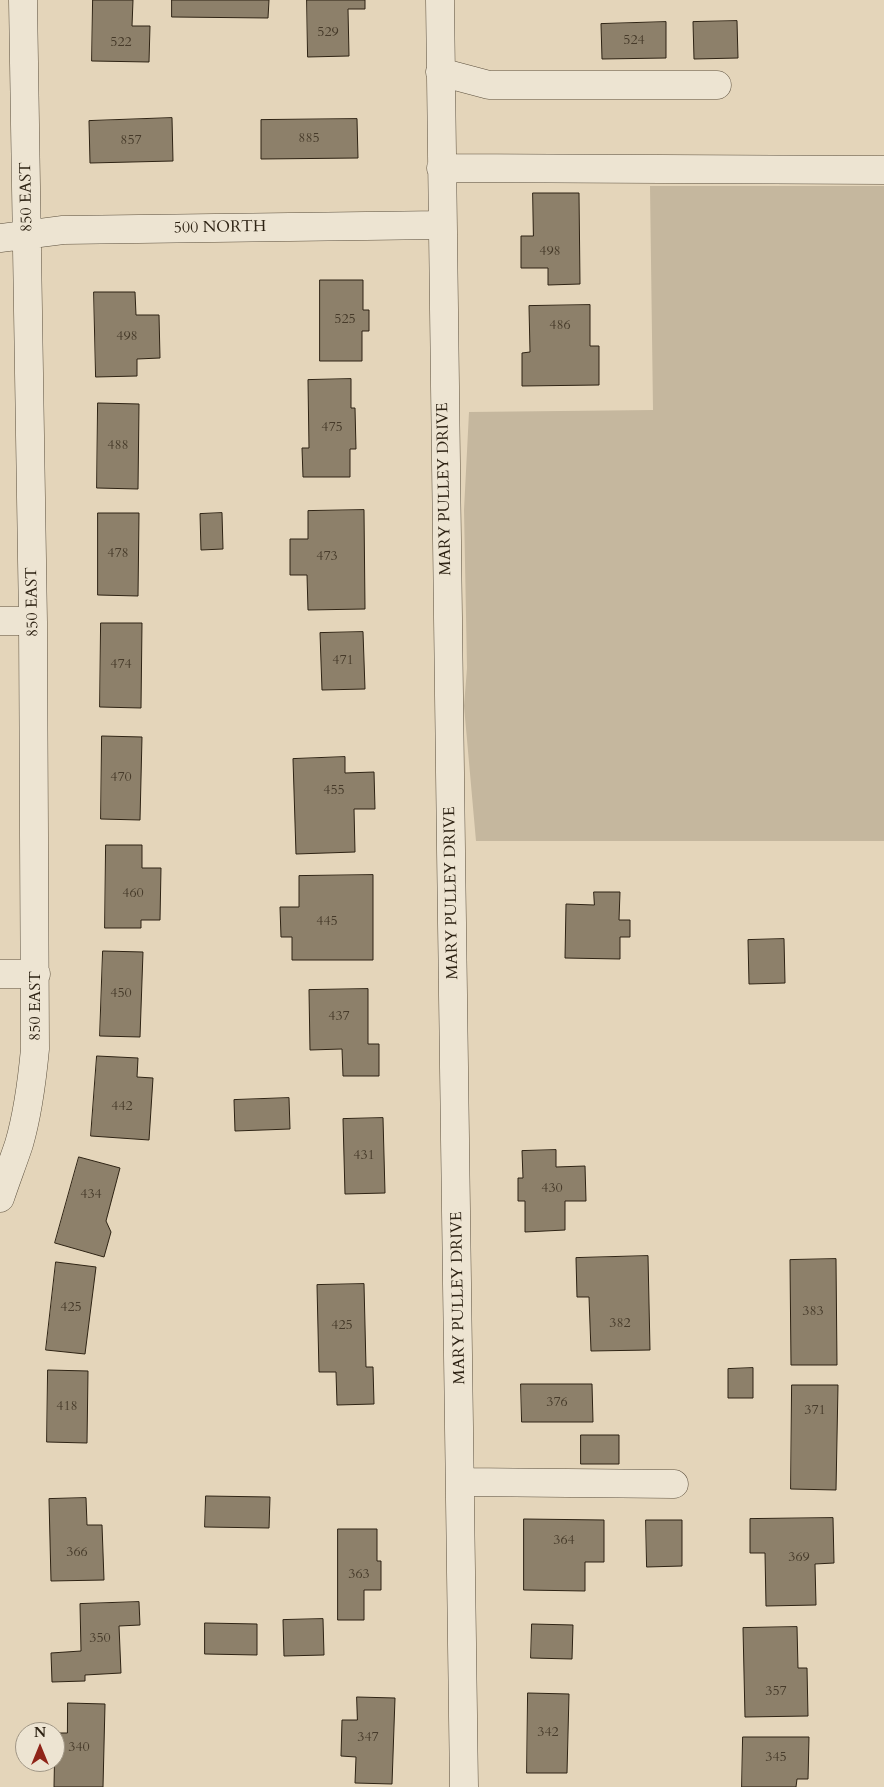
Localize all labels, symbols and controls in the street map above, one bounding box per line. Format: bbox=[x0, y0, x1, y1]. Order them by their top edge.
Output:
house number: 529 bbox=[317, 25, 339, 41]
house number: 524 bbox=[623, 33, 645, 49]
house number: 522 bbox=[110, 35, 132, 51]
house number: 885 bbox=[298, 131, 320, 147]
house number: 857 bbox=[120, 133, 142, 149]
street label: 850 EAST bbox=[17, 162, 37, 232]
street label: 500 NORTH bbox=[174, 218, 266, 238]
house number: 498 bbox=[539, 244, 561, 260]
house number: 525 bbox=[334, 312, 356, 328]
house number: 486 bbox=[549, 318, 571, 334]
house number: 498 bbox=[116, 329, 138, 345]
street label: MARY PULLEY DRIVE bbox=[434, 402, 456, 576]
house number: 475 bbox=[321, 420, 343, 436]
house number: 488 bbox=[107, 438, 129, 454]
house number: 478 bbox=[107, 546, 129, 562]
house number: 473 bbox=[316, 549, 338, 565]
street label: 850 EAST bbox=[23, 567, 43, 637]
house number: 471 bbox=[332, 653, 354, 669]
house number: 474 bbox=[110, 657, 132, 673]
house number: 470 bbox=[110, 770, 132, 786]
house number: 455 bbox=[323, 783, 345, 799]
street label: MARY PULLEY DRIVE bbox=[441, 806, 463, 980]
house number: 460 bbox=[122, 886, 144, 902]
house number: 445 bbox=[316, 914, 338, 930]
street label: 850 EAST bbox=[26, 971, 46, 1041]
house number: 450 bbox=[110, 986, 132, 1002]
house number: 437 bbox=[328, 1009, 350, 1025]
house number: 442 bbox=[111, 1099, 133, 1115]
house number: 431 bbox=[353, 1148, 375, 1164]
house number: 430 bbox=[541, 1181, 563, 1197]
house number: 434 bbox=[80, 1187, 102, 1203]
street label: MARY PULLEY DRIVE bbox=[448, 1211, 470, 1385]
house number: 425 bbox=[60, 1300, 82, 1316]
house number: 383 bbox=[802, 1304, 824, 1320]
house number: 382 bbox=[609, 1316, 631, 1332]
house number: 425 bbox=[331, 1318, 353, 1334]
house number: 376 bbox=[546, 1395, 568, 1411]
house number: 418 bbox=[56, 1399, 78, 1415]
house number: 371 bbox=[804, 1403, 826, 1419]
house number: 364 bbox=[553, 1533, 575, 1549]
house number: 366 bbox=[66, 1545, 88, 1561]
house number: 369 bbox=[788, 1550, 810, 1566]
house number: 363 bbox=[348, 1567, 370, 1583]
house number: 350 bbox=[89, 1631, 111, 1647]
house number: 357 bbox=[765, 1684, 787, 1700]
north arrow bbox=[15, 1722, 65, 1772]
text: N bbox=[34, 1723, 46, 1742]
house number: 342 bbox=[537, 1725, 559, 1741]
house number: 347 bbox=[357, 1730, 379, 1746]
house number: 340 bbox=[68, 1740, 90, 1756]
house number: 345 bbox=[765, 1750, 787, 1766]

